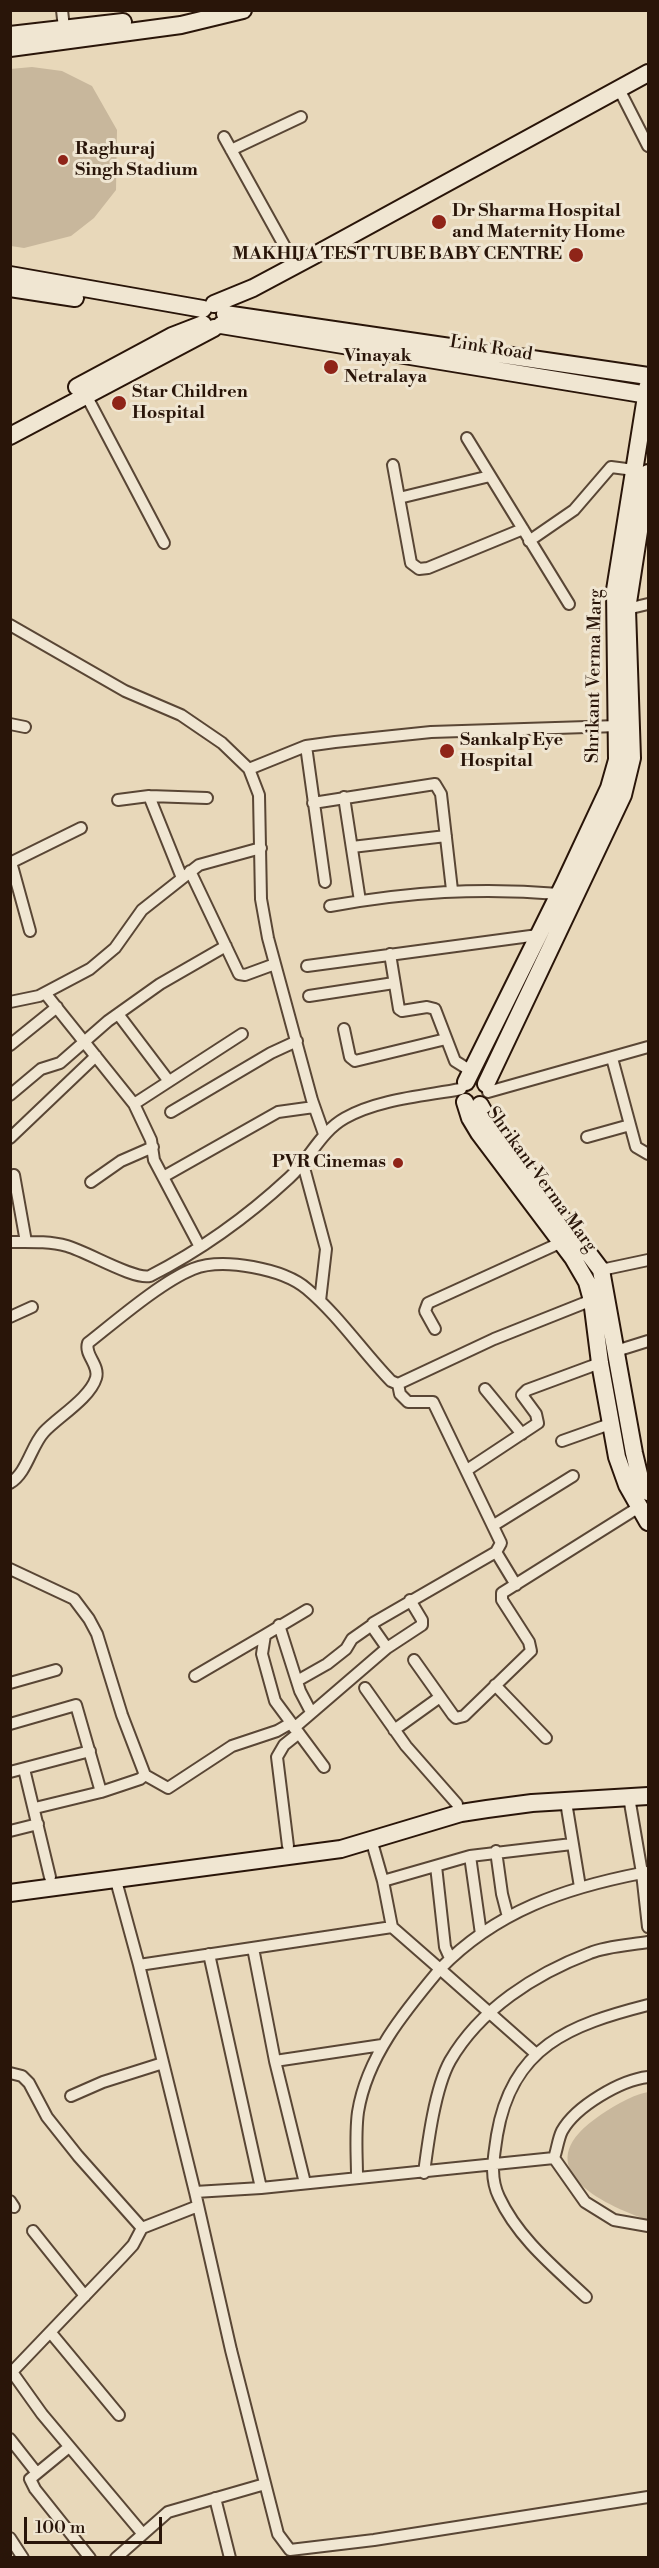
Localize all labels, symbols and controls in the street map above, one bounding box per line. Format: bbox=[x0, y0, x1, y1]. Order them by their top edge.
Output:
place label: Raghuraj Singh Stadium bbox=[75, 139, 198, 182]
marker: Raghuraj Singh Stadium bbox=[56, 153, 70, 167]
place label: Dr Sharma Hospital and Maternity Home bbox=[452, 201, 625, 244]
marker: Dr Sharma Hospital and Maternity Home bbox=[430, 213, 448, 231]
place label: MAKHIJA TEST TUBE BABY CENTRE bbox=[232, 244, 562, 266]
marker: MAKHIJA TEST TUBE BABY CENTRE bbox=[567, 246, 585, 264]
street label: Link Road bbox=[448, 332, 534, 366]
place label: Vinayak Netralaya bbox=[344, 346, 427, 388]
marker: Vinayak Netralaya bbox=[322, 358, 340, 376]
place label: Star Children Hospital bbox=[132, 382, 248, 424]
marker: Star Children Hospital bbox=[110, 394, 128, 412]
street label: Shrikant Verma Marg bbox=[583, 589, 607, 763]
place label: Sankalp Eye Hospital bbox=[460, 730, 563, 772]
marker: Sankalp Eye Hospital bbox=[438, 742, 456, 760]
street label: Shrikant Verma Marg bbox=[481, 1103, 601, 1257]
place label: PVR Cinemas bbox=[272, 1152, 386, 1174]
marker: PVR Cinemas bbox=[391, 1156, 405, 1170]
scale bar bbox=[27, 2505, 165, 2543]
text: 100 m bbox=[35, 2516, 86, 2539]

